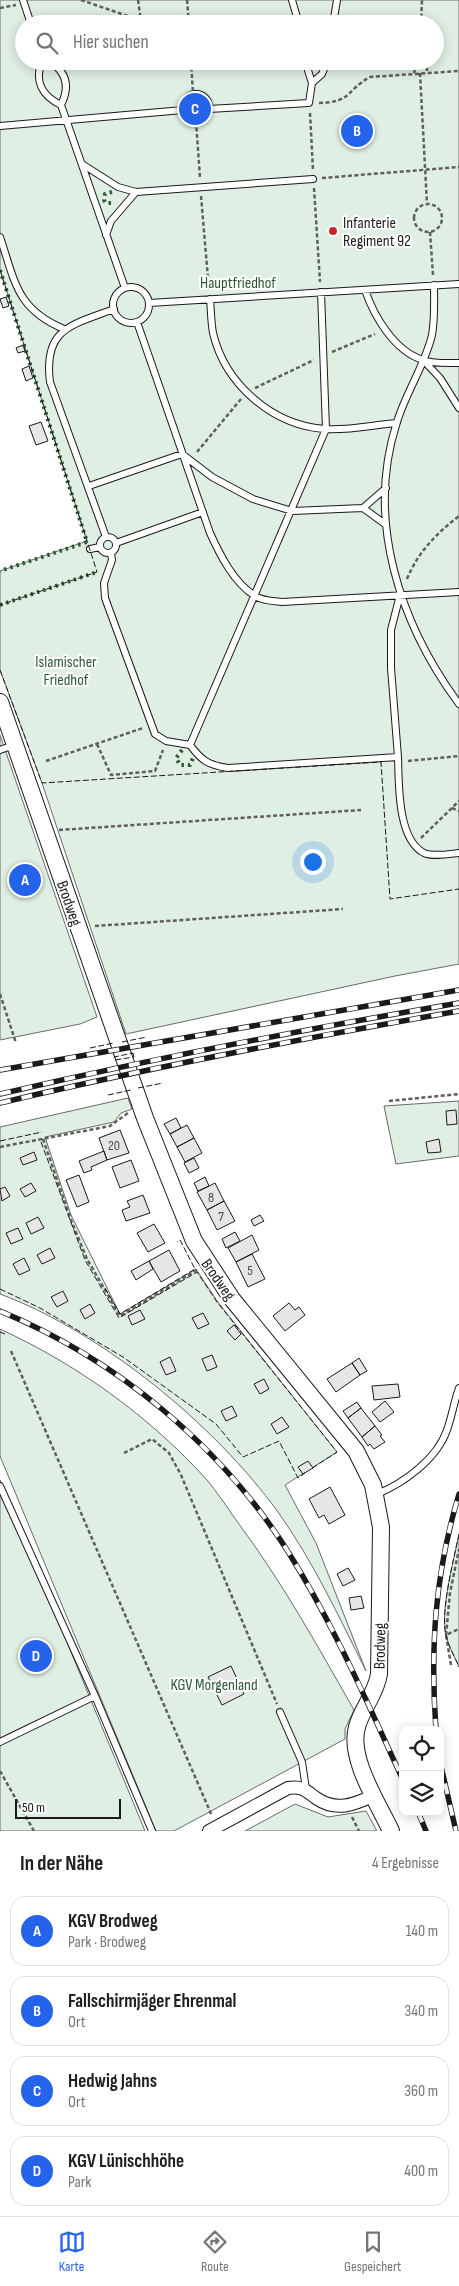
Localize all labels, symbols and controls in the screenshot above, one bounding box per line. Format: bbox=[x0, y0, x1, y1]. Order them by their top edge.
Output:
search box bbox=[15, 15, 444, 70]
icon: search bbox=[33, 29, 61, 57]
text: Hier suchen bbox=[73, 31, 149, 54]
pin: C bbox=[179, 90, 211, 128]
pin: B bbox=[341, 112, 373, 150]
place label: Infanterie Regiment 92 bbox=[343, 214, 411, 251]
marker: Infanterie Regiment 92 bbox=[327, 225, 339, 237]
park label: Hauptfriedhof bbox=[200, 274, 276, 293]
park label: Islamischer Friedhof bbox=[35, 653, 97, 690]
your location bbox=[300, 849, 326, 875]
pin: A bbox=[9, 861, 41, 899]
street label: Brodweg bbox=[52, 878, 85, 929]
house number: 20 bbox=[108, 1137, 120, 1154]
house number: 8 bbox=[208, 1189, 214, 1206]
house number: 7 bbox=[218, 1208, 224, 1225]
street label: Brodweg bbox=[197, 1255, 239, 1304]
house number: 5 bbox=[247, 1262, 253, 1279]
street label: Brodweg bbox=[371, 1623, 390, 1669]
pin: D bbox=[20, 1637, 52, 1675]
park label: KGV Morgenland bbox=[170, 1676, 258, 1695]
map controls bbox=[399, 1726, 444, 1816]
button: locate bbox=[399, 1726, 444, 1771]
button: layers bbox=[399, 1771, 444, 1816]
scale bar bbox=[15, 1796, 121, 1819]
text: 50 m bbox=[22, 1799, 45, 1816]
text: In der Nähe bbox=[20, 1851, 103, 1876]
text: 4 Ergebnisse bbox=[372, 1854, 439, 1873]
text: KGV Brodweg bbox=[68, 1910, 158, 1933]
text: A bbox=[33, 1922, 41, 1941]
text: 140 m bbox=[406, 1922, 438, 1941]
text: Park · Brodweg bbox=[68, 1933, 146, 1952]
text: Fallschirmjäger Ehrenmal bbox=[68, 1990, 236, 2013]
text: B bbox=[33, 2002, 41, 2021]
text: 340 m bbox=[405, 2002, 438, 2021]
text: Ort bbox=[68, 2013, 86, 2032]
text: Hedwig Jahns bbox=[68, 2070, 157, 2093]
text: C bbox=[33, 2082, 41, 2101]
text: 360 m bbox=[404, 2082, 438, 2101]
text: Ort bbox=[68, 2093, 86, 2112]
text: KGV Lünischhöhe bbox=[68, 2150, 184, 2173]
text: D bbox=[33, 2162, 41, 2181]
text: 400 m bbox=[404, 2162, 438, 2181]
text: Park bbox=[68, 2173, 91, 2192]
tab: Karte bbox=[58, 2228, 86, 2275]
tab: Route bbox=[201, 2228, 229, 2275]
tab: Gespeichert bbox=[344, 2228, 401, 2275]

